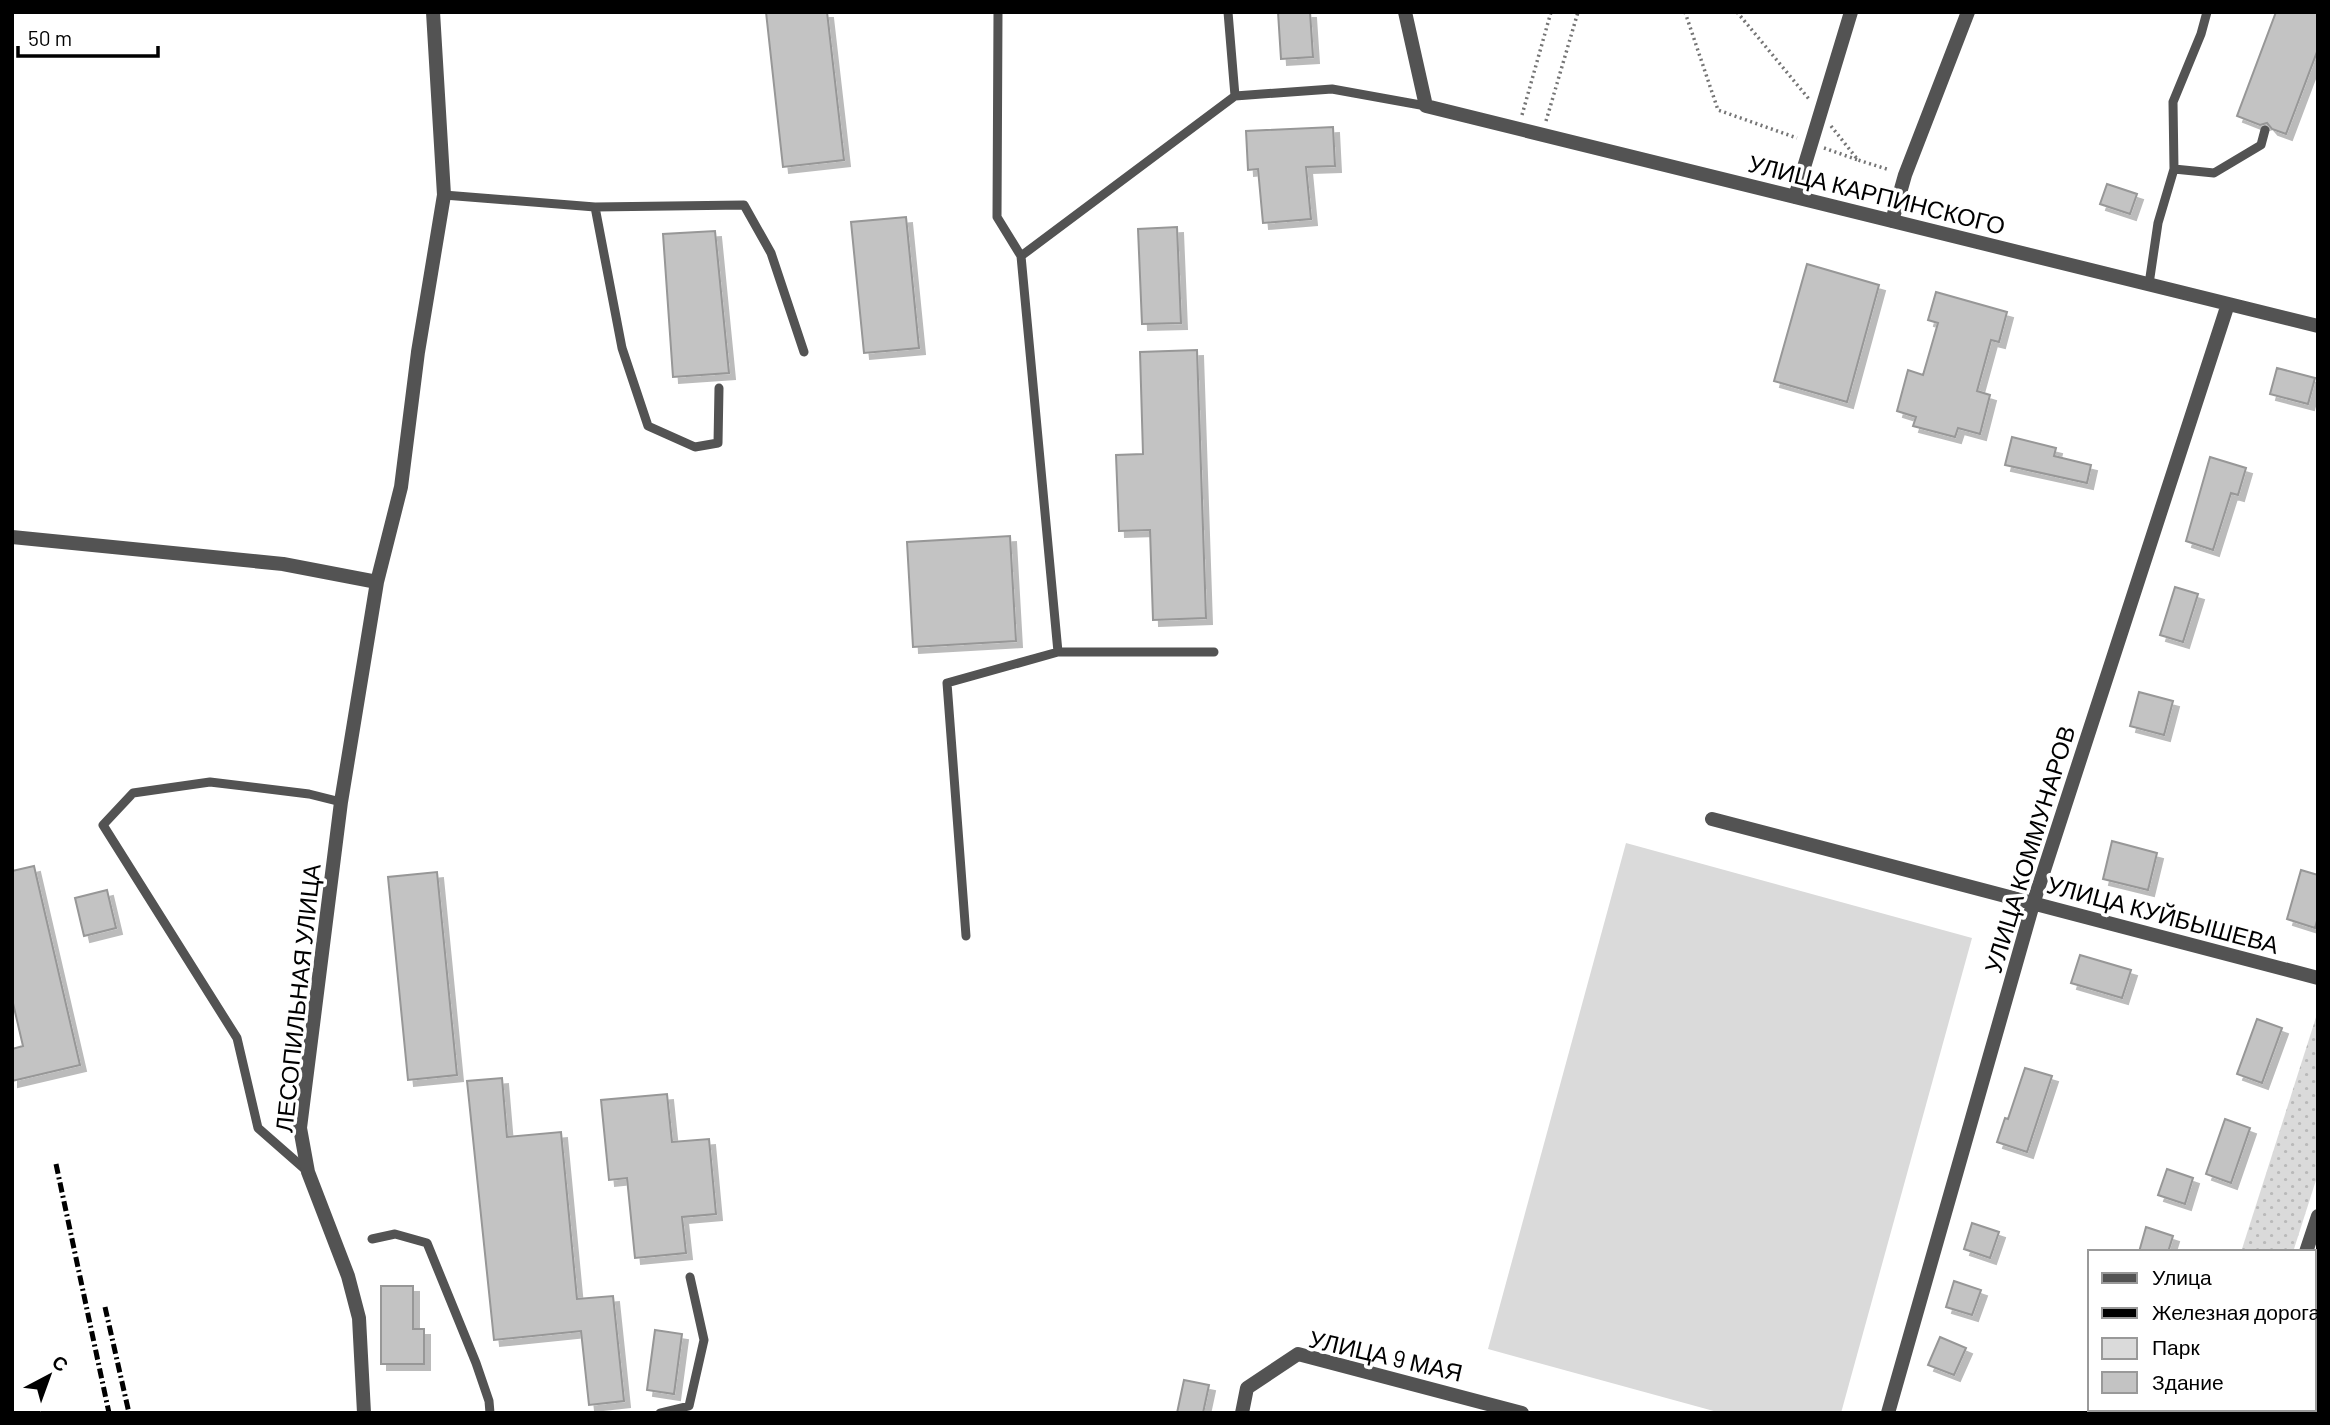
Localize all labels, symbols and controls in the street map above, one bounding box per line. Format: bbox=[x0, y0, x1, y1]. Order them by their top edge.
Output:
scale bar bbox=[18, 14, 158, 58]
text: 50 m bbox=[28, 25, 72, 50]
street label: УЛИЦА КАРПИНСКОГО bbox=[1745, 148, 2009, 240]
street label: УЛИЦА КОММУНАРОВ bbox=[1978, 722, 2080, 976]
street label: ЛЕСОПИЛЬНАЯ УЛИЦА bbox=[268, 862, 326, 1134]
street label: УЛИЦА КУЙБЫШЕВА bbox=[2044, 869, 2282, 959]
legend bbox=[2088, 1250, 2316, 1411]
text: Улица bbox=[2152, 1264, 2212, 1289]
text: Железная дорога bbox=[2152, 1299, 2321, 1324]
street label: УЛИЦА 9 МАЯ bbox=[1306, 1323, 1466, 1387]
text: Парк bbox=[2152, 1334, 2200, 1359]
north arrow bbox=[14, 1341, 84, 1411]
text: С bbox=[48, 1350, 73, 1376]
text: Здание bbox=[2152, 1369, 2224, 1394]

